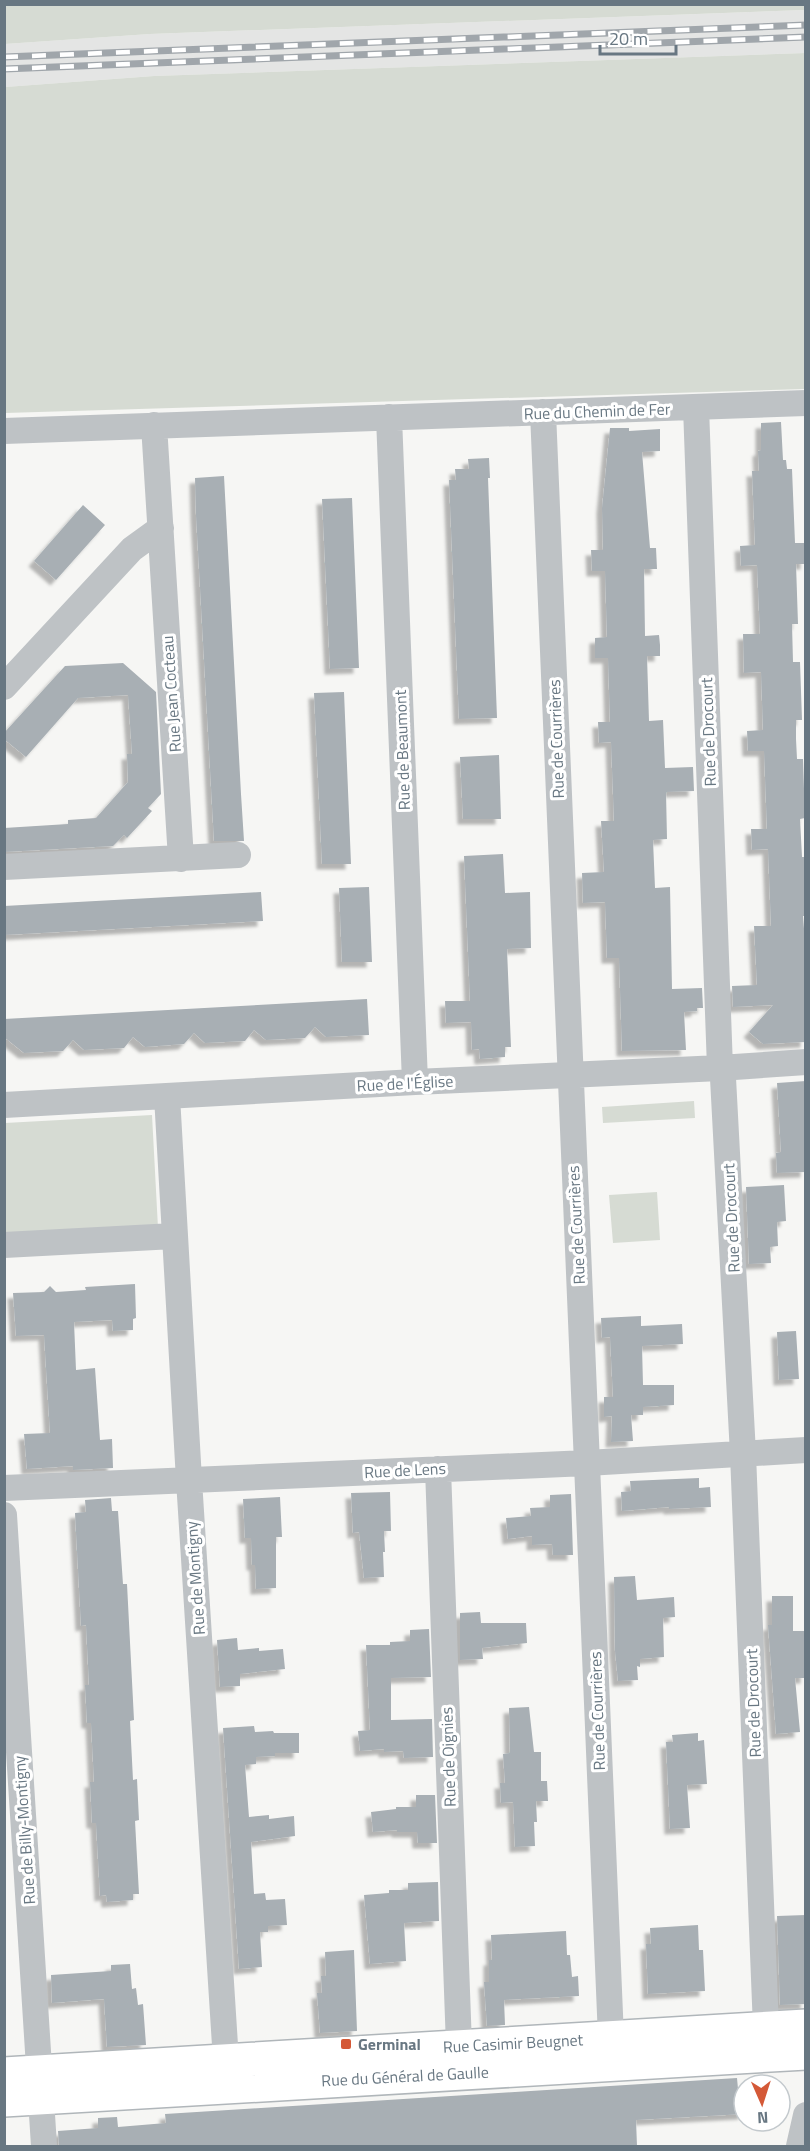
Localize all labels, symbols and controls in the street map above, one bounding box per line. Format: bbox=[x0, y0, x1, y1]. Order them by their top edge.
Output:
scale bar bbox=[600, 18, 676, 56]
text: 20 m bbox=[609, 25, 648, 52]
street label: Rue du Chemin de Fer bbox=[523, 396, 671, 426]
street label: Rue Jean Cocteau bbox=[155, 635, 187, 753]
street label: Rue de Drocourt bbox=[694, 677, 722, 787]
street label: Rue de Courrières bbox=[542, 679, 570, 799]
street label: Rue de Beaumont bbox=[388, 689, 416, 811]
street label: Rue de l'Église bbox=[356, 1068, 454, 1098]
street label: Rue de Drocourt bbox=[716, 1163, 746, 1273]
street label: Rue de Courrières bbox=[561, 1165, 591, 1285]
street label: Rue de Lens bbox=[364, 1456, 446, 1484]
street label: Rue de Montigny bbox=[179, 1520, 211, 1636]
street label: Rue de Drocourt bbox=[739, 1648, 767, 1758]
street label: Rue de Courrières bbox=[583, 1651, 611, 1771]
street label: Rue de Oignies bbox=[434, 1707, 462, 1807]
street label: Rue de Billy-Montigny bbox=[7, 1754, 41, 1905]
street label: Rue Casimir Beugnet bbox=[442, 2027, 584, 2059]
place label: Germinal bbox=[358, 2032, 421, 2056]
marker: Germinal bbox=[339, 2037, 353, 2051]
street label: Rue du Général de Gaulle bbox=[321, 2060, 489, 2092]
north arrow bbox=[732, 2073, 792, 2133]
text: N bbox=[757, 2106, 769, 2130]

